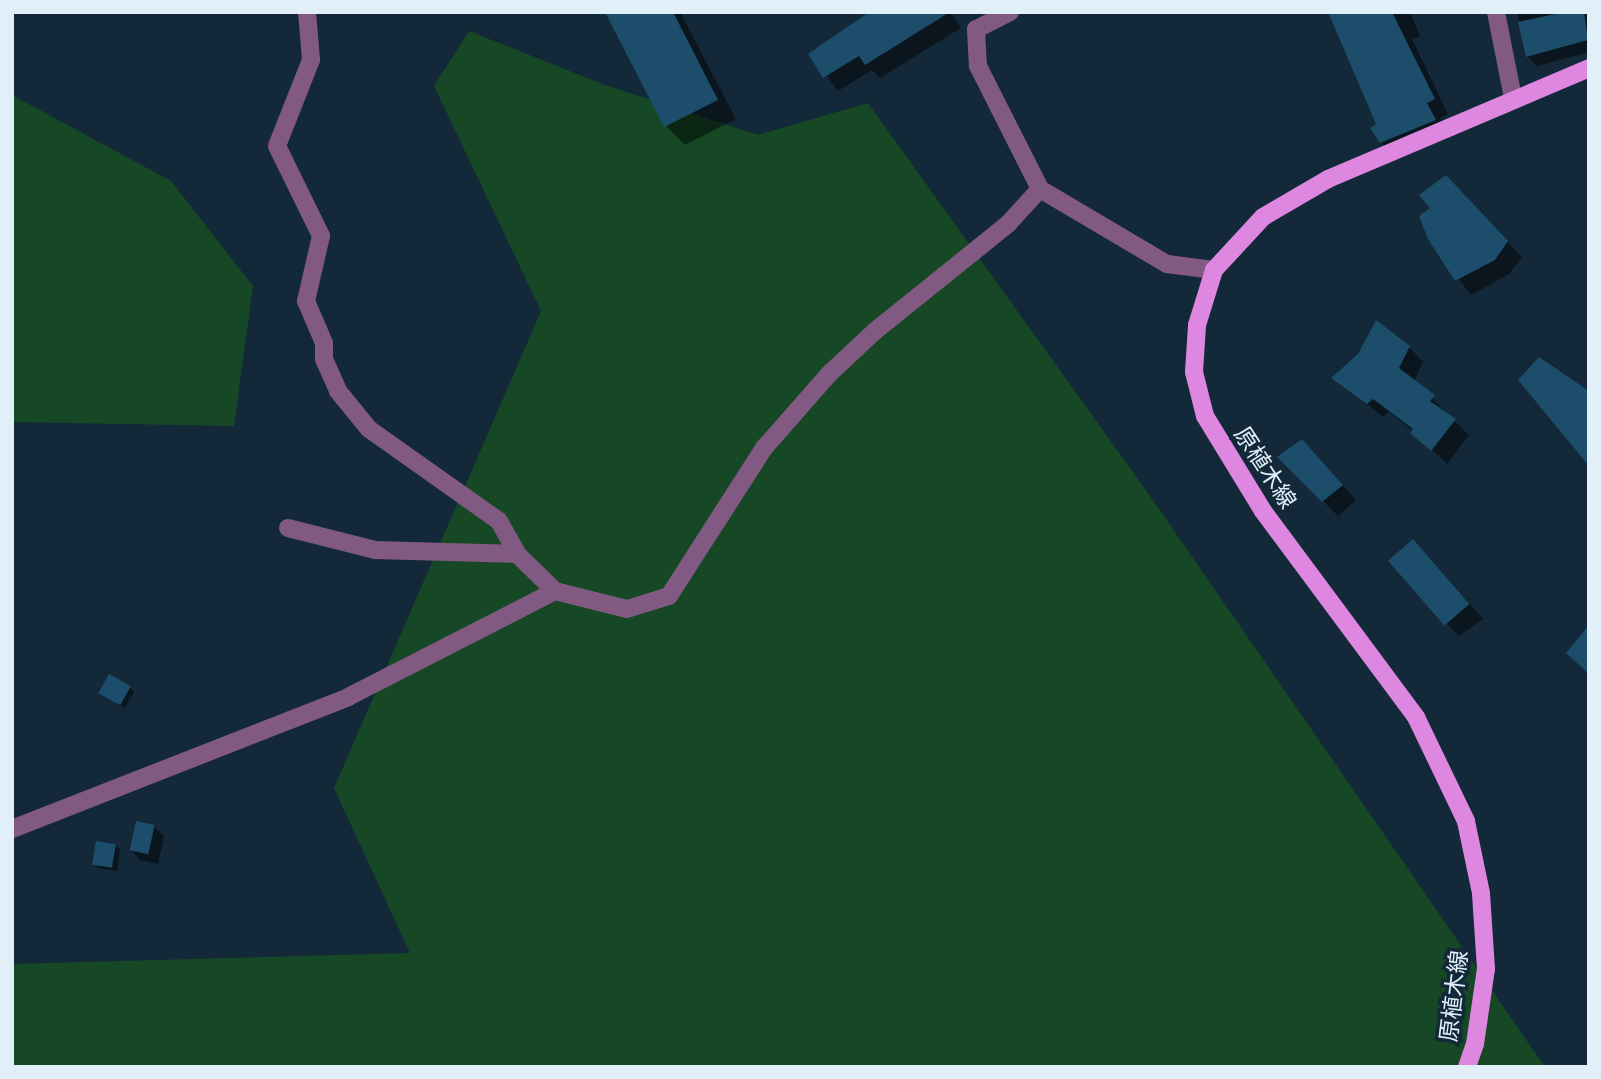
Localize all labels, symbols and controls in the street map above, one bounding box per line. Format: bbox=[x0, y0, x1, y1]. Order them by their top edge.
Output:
street label: 原植木線 bbox=[1229, 421, 1303, 513]
street label: 原植木線 bbox=[1434, 949, 1472, 1043]

